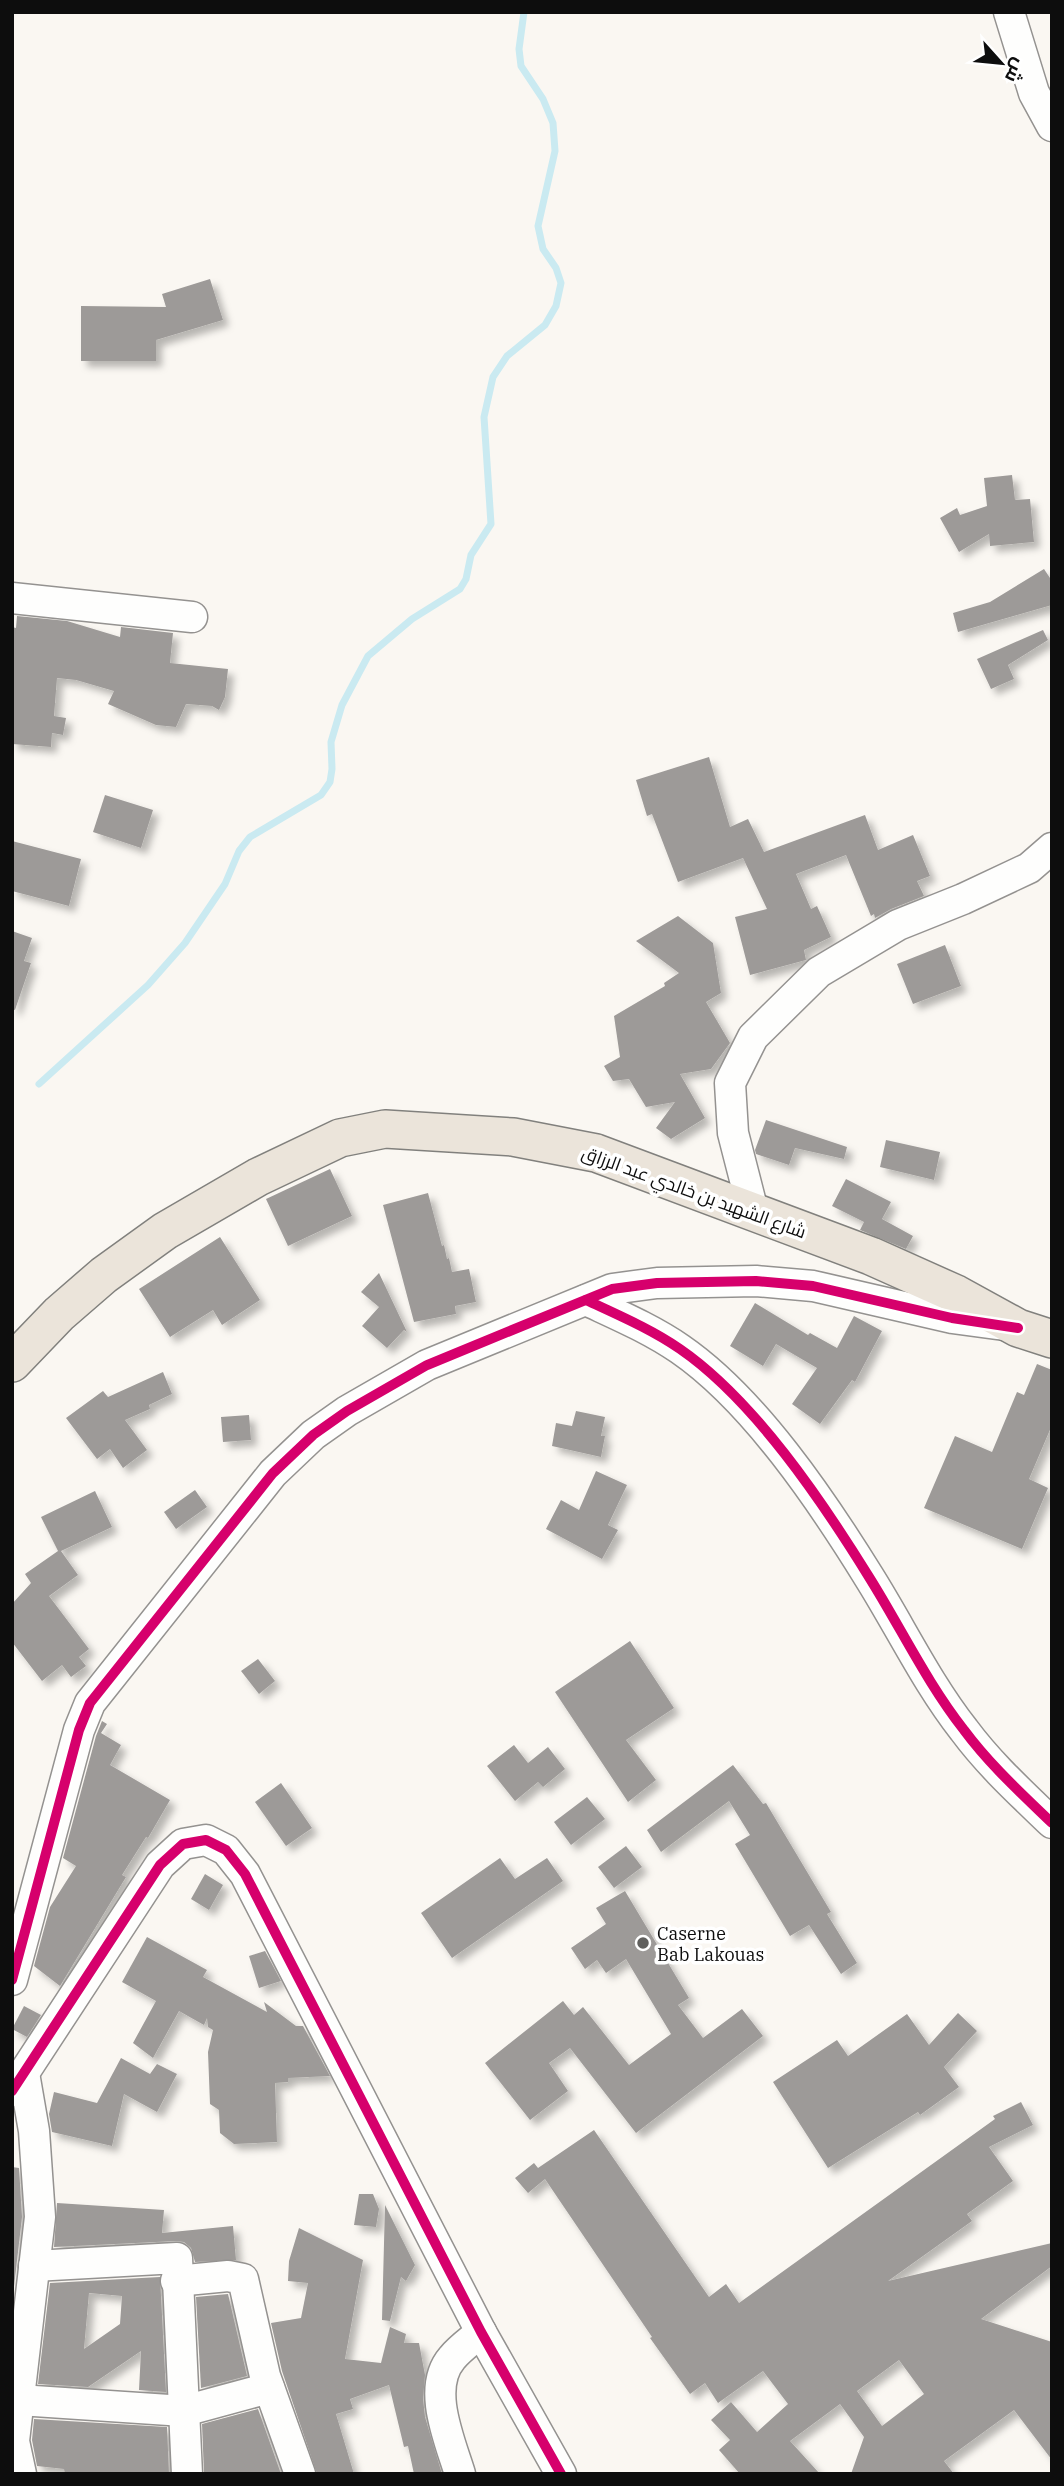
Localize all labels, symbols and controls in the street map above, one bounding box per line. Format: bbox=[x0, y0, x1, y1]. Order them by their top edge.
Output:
north arrow bbox=[966, 28, 1036, 98]
text: ش bbox=[1000, 54, 1032, 87]
street label: شارع الشهيد بن خالدي عبد الرزاق bbox=[578, 1141, 809, 1246]
place label: Caserne Bab Lakouas bbox=[657, 1922, 764, 1966]
marker: Caserne Bab Lakouas bbox=[635, 1935, 651, 1951]

